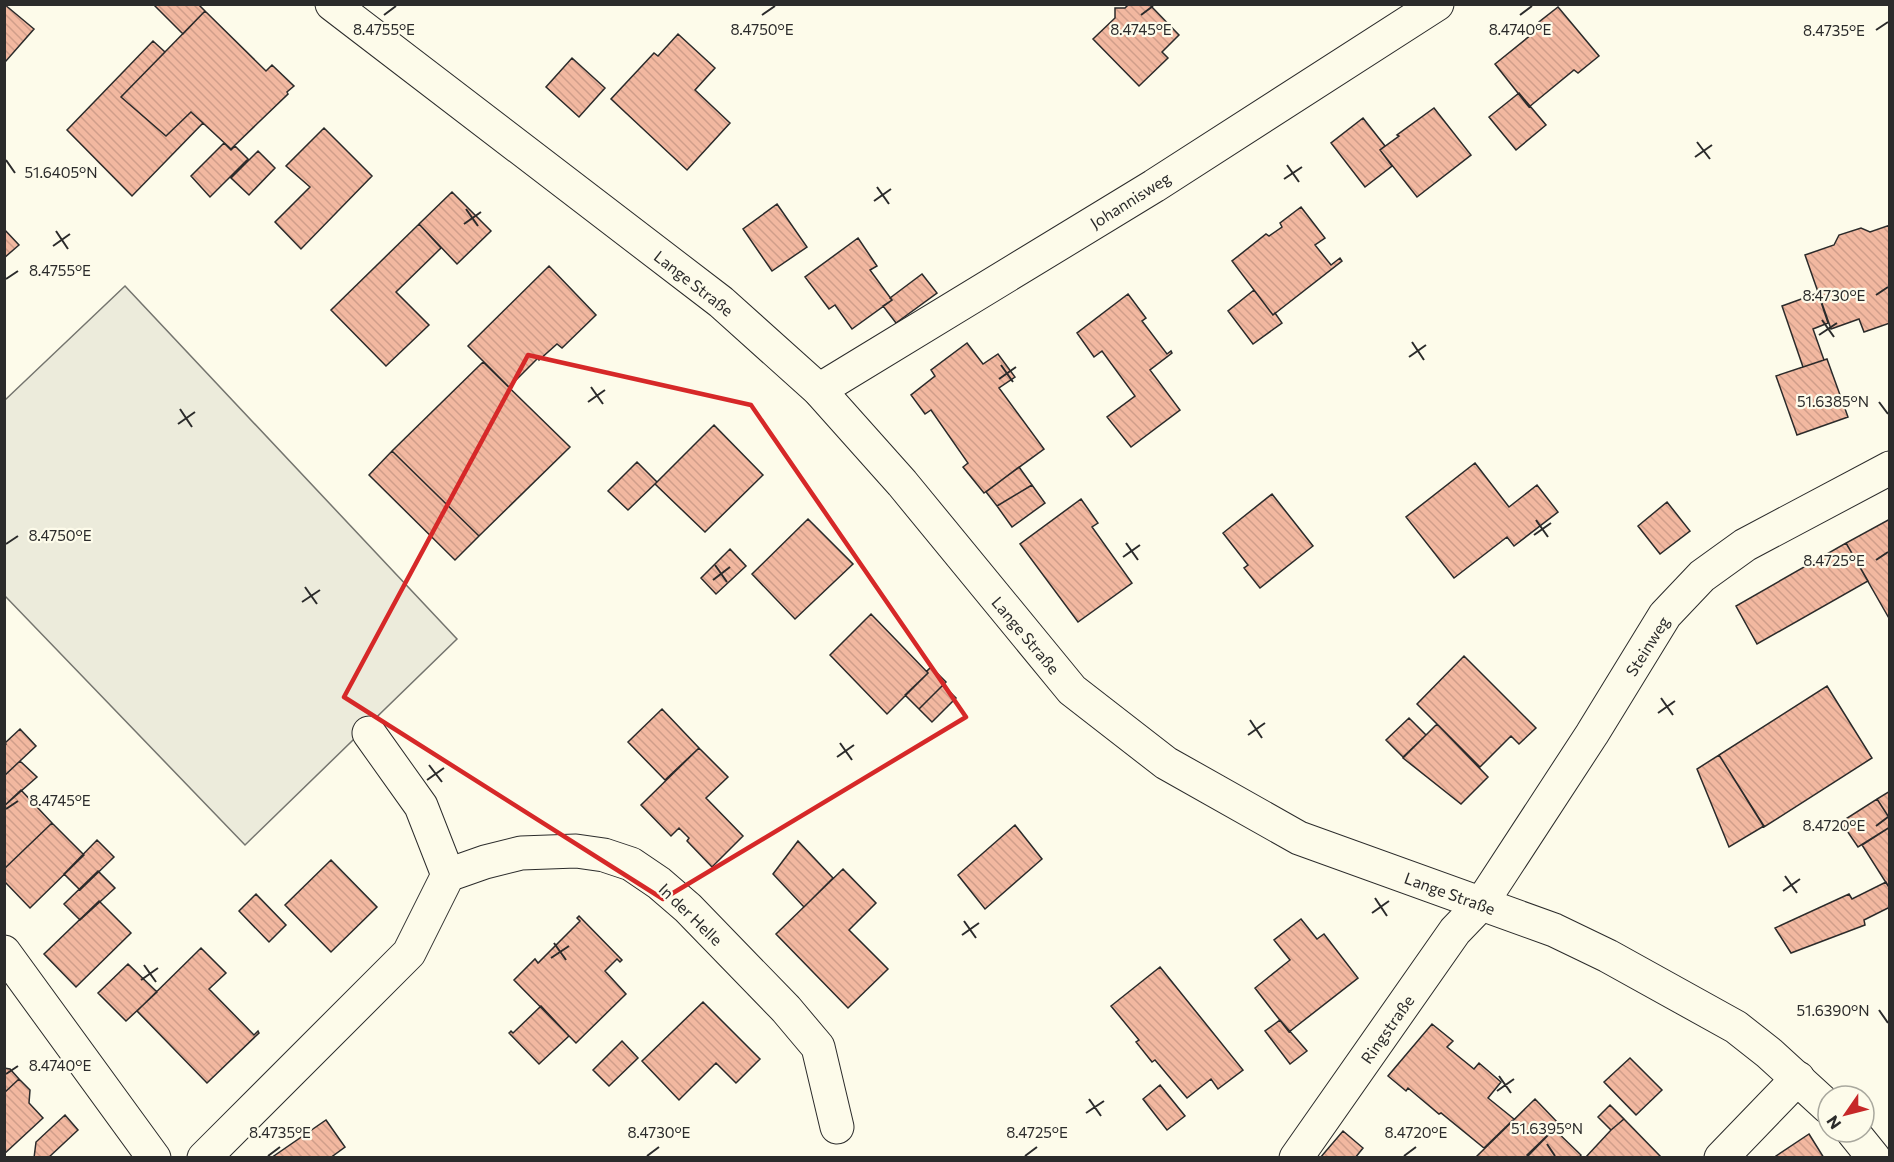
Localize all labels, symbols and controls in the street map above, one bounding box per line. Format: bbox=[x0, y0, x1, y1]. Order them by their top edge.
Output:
text: 8.4755°E bbox=[353, 20, 415, 38]
text: 8.4750°E bbox=[730, 20, 794, 38]
text: 8.4745°E bbox=[1110, 20, 1172, 38]
text: 8.4740°E bbox=[1489, 20, 1551, 38]
text: 8.4735°E bbox=[1803, 21, 1865, 39]
text: 51.6405°N bbox=[24, 163, 98, 181]
street label: Johannisweg bbox=[1086, 168, 1174, 232]
street label: Lange Straße bbox=[651, 246, 737, 320]
text: 8.4755°E bbox=[29, 261, 91, 279]
text: 8.4730°E bbox=[1802, 286, 1866, 304]
text: 51.6385°N bbox=[1797, 392, 1869, 410]
text: 8.4750°E bbox=[28, 526, 92, 544]
text: 8.4725°E bbox=[1803, 551, 1865, 569]
street label: Lange Straße bbox=[988, 592, 1064, 678]
street label: Steinweg bbox=[1621, 612, 1673, 679]
text: 8.4745°E bbox=[29, 791, 91, 809]
text: 8.4720°E bbox=[1803, 816, 1865, 834]
street label: Lange Straße bbox=[1402, 868, 1498, 918]
street label: In der Helle bbox=[655, 879, 727, 949]
street label: Ringstraße bbox=[1356, 991, 1418, 1067]
text: 51.6390°N bbox=[1796, 1001, 1870, 1019]
text: 8.4740°E bbox=[29, 1056, 91, 1074]
north arrow bbox=[1816, 1084, 1876, 1144]
text: N bbox=[1822, 1113, 1845, 1133]
text: 51.6395°N bbox=[1511, 1119, 1583, 1137]
text: 8.4735°E bbox=[249, 1123, 311, 1141]
text: 8.4730°E bbox=[627, 1123, 691, 1141]
text: 8.4725°E bbox=[1006, 1123, 1068, 1141]
text: 8.4720°E bbox=[1385, 1123, 1447, 1141]

